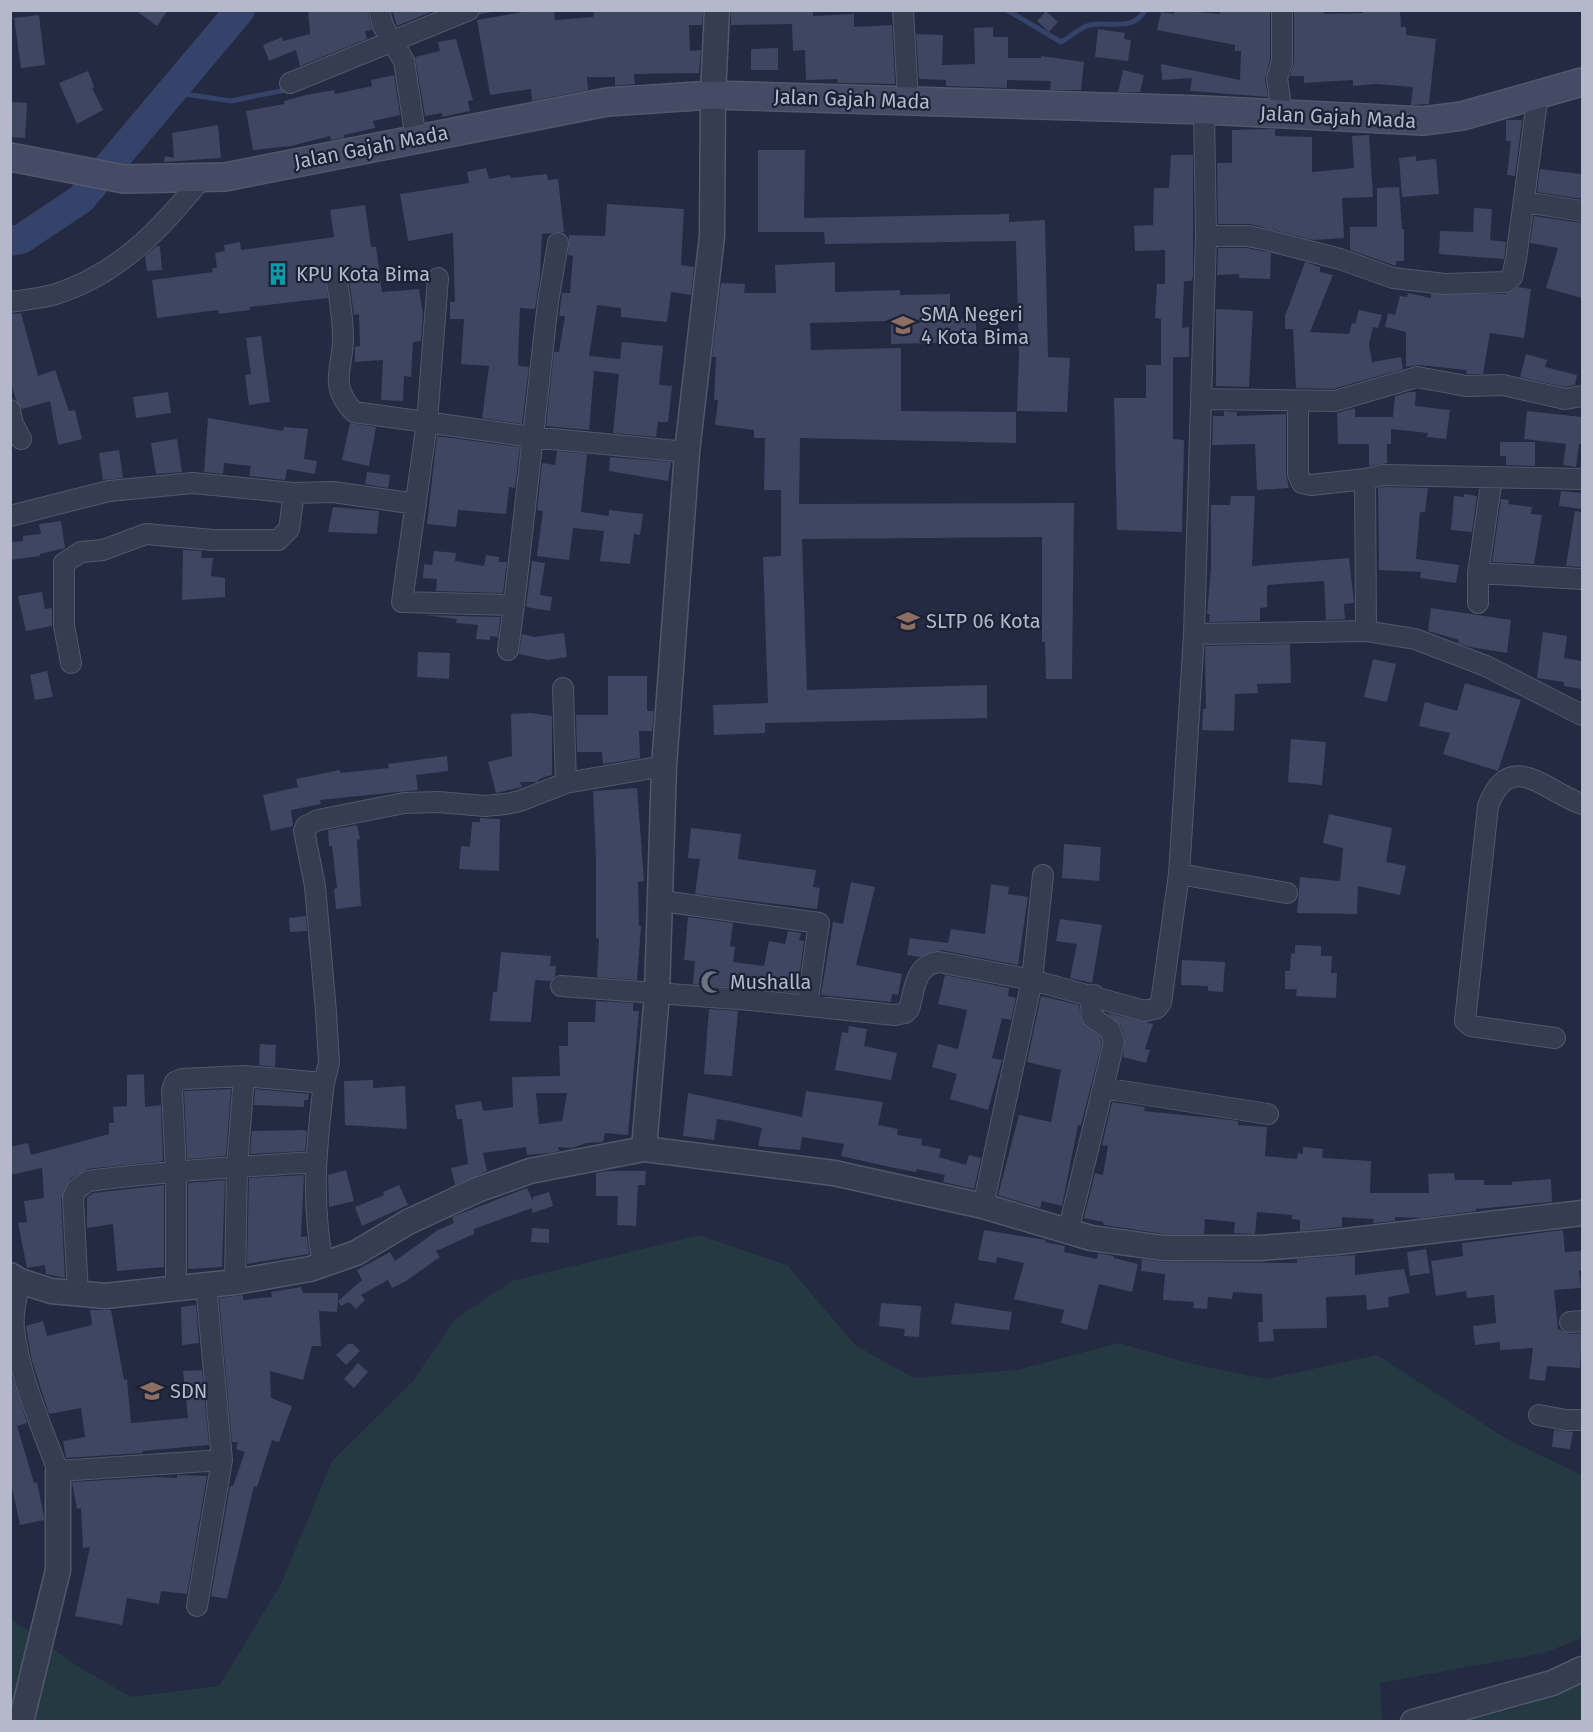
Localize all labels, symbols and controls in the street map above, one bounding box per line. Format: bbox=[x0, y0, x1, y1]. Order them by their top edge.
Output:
street label: Jalan Gajah Mada bbox=[773, 84, 931, 114]
street label: Jalan Gajah Mada bbox=[1259, 101, 1417, 133]
street label: Jalan Gajah Mada bbox=[292, 120, 450, 174]
building icon: KPU Kota Bima bbox=[265, 261, 291, 287]
place label: KPU Kota Bima bbox=[296, 262, 430, 286]
place label: SMA Negeri 4 Kota Bima bbox=[921, 302, 1029, 349]
school or university icon: SMA Negeri 4 Kota Bima bbox=[890, 312, 916, 338]
school or university icon: SLTP 06 Kota bbox=[895, 608, 921, 634]
place label: SLTP 06 Kota bbox=[926, 609, 1041, 633]
mosque icon: Mushalla bbox=[699, 969, 725, 995]
place label: Mushalla bbox=[730, 970, 811, 994]
school or university icon: SDN bbox=[139, 1378, 165, 1404]
place label: SDN bbox=[170, 1379, 207, 1403]

